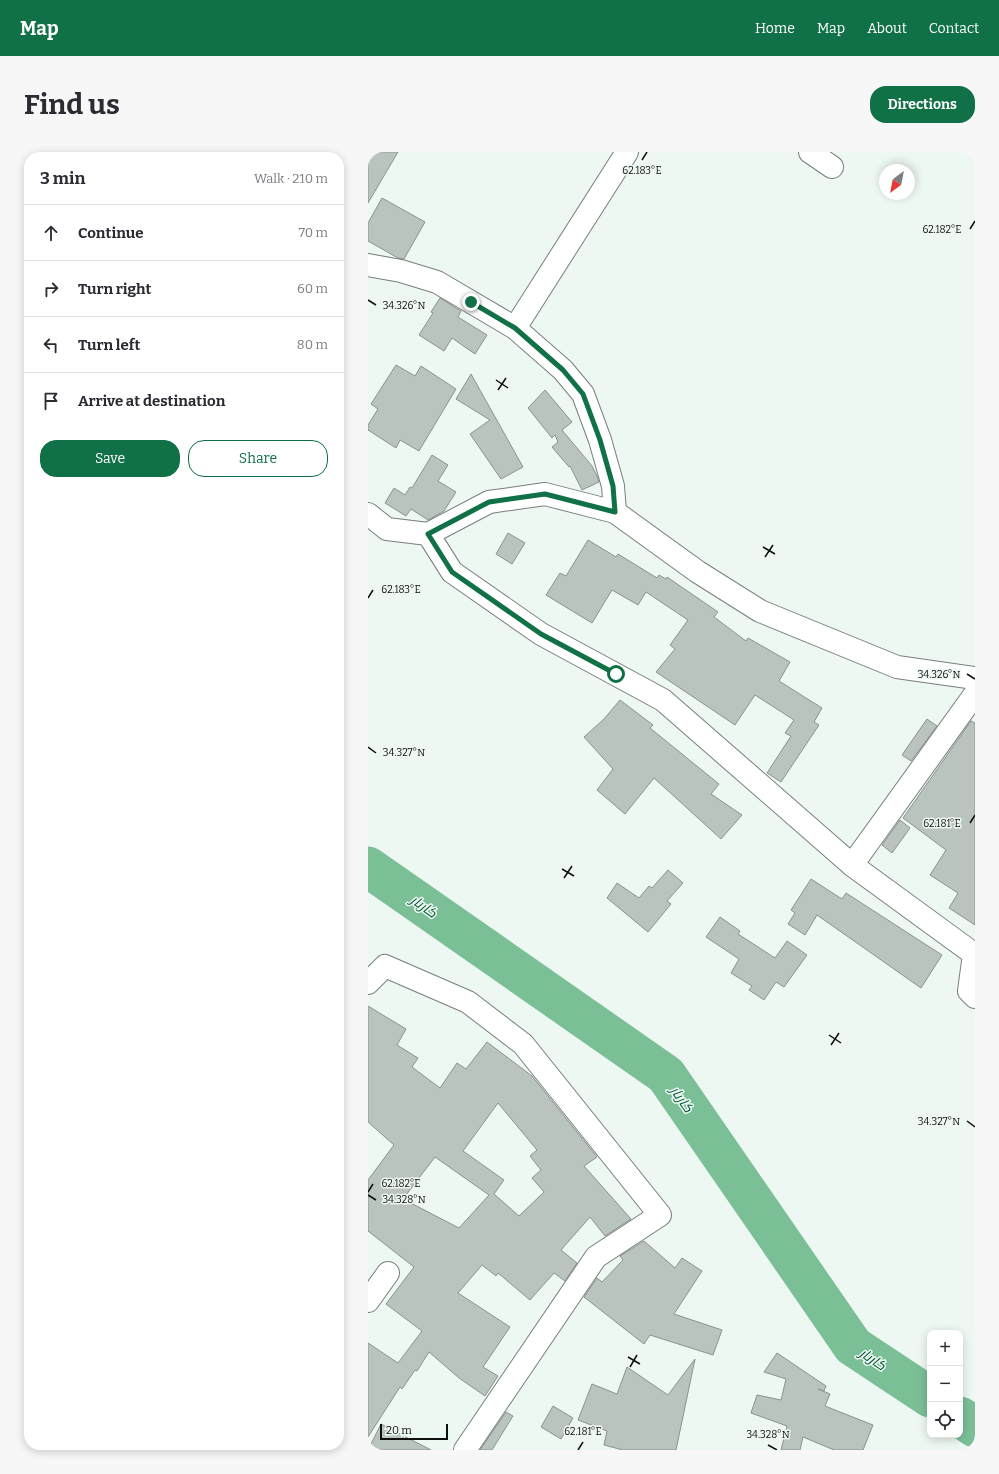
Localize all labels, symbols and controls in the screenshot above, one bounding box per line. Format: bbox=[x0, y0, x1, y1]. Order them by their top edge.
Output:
text: Map bbox=[20, 17, 59, 40]
text: Home bbox=[755, 20, 795, 37]
text: Map bbox=[817, 20, 845, 37]
text: About bbox=[867, 20, 907, 37]
text: Contact bbox=[929, 20, 979, 37]
button: Directions bbox=[870, 86, 975, 123]
text: Find us bbox=[24, 88, 120, 121]
north arrow bbox=[879, 164, 915, 200]
text: 62.183°E bbox=[622, 165, 662, 177]
text: 3 min bbox=[40, 168, 85, 189]
text: Walk · 210 m bbox=[254, 171, 328, 186]
icon: ahead bbox=[40, 222, 62, 244]
text: Continue bbox=[78, 224, 144, 242]
text: 62.182°E bbox=[922, 224, 962, 236]
text: 70 m bbox=[298, 225, 328, 240]
icon: right bbox=[40, 278, 62, 300]
text: Turn right bbox=[78, 280, 151, 298]
text: 60 m bbox=[297, 281, 328, 296]
route end bbox=[462, 293, 480, 311]
text: 34.326°N bbox=[383, 300, 425, 312]
icon: left bbox=[40, 334, 62, 356]
text: Turn left bbox=[78, 336, 140, 354]
text: 80 m bbox=[297, 337, 328, 352]
icon: arrive bbox=[40, 390, 62, 412]
text: Arrive at destination bbox=[78, 392, 225, 410]
button: Save bbox=[40, 440, 180, 477]
button: Share bbox=[188, 440, 328, 477]
text: 62.183°E bbox=[381, 584, 421, 596]
route start bbox=[607, 665, 625, 683]
text: 34.326°N bbox=[918, 669, 960, 681]
text: 34.327°N bbox=[383, 747, 425, 759]
text: 62.181°E bbox=[923, 818, 961, 830]
water label: کاربار bbox=[406, 890, 440, 922]
water label: کاربار bbox=[665, 1081, 697, 1116]
text: 34.327°N bbox=[918, 1116, 960, 1128]
text: 62.182°E bbox=[381, 1178, 421, 1190]
text: 34.328°N bbox=[382, 1194, 426, 1206]
map controls bbox=[927, 1330, 963, 1438]
button: + bbox=[927, 1330, 963, 1366]
water label: کاربار bbox=[855, 1343, 889, 1374]
button: − bbox=[927, 1366, 963, 1402]
button: locate bbox=[927, 1402, 963, 1438]
scale bar bbox=[380, 1422, 448, 1441]
text: 20 m bbox=[386, 1424, 412, 1437]
text: 62.181°E bbox=[564, 1426, 602, 1438]
text: 34.328°N bbox=[746, 1429, 790, 1441]

